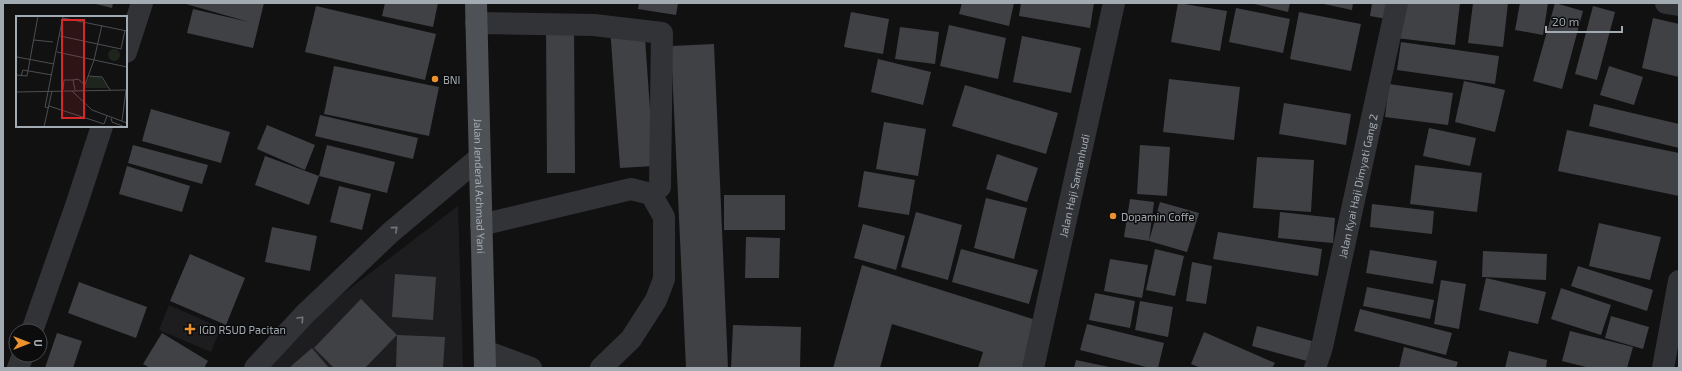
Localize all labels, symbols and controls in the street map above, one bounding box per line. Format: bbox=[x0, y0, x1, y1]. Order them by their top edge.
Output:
scale bar bbox=[1546, 8, 1622, 34]
text: 20 m bbox=[1552, 14, 1579, 28]
inset map bbox=[16, 16, 127, 127]
place label: BNI bbox=[443, 73, 460, 86]
marker: BNI bbox=[430, 74, 440, 84]
street label: Jalan Kyai Haji Dimyati Gang 2 bbox=[1335, 112, 1379, 259]
street label: Jalan Jenderal Achmad Yani bbox=[472, 118, 489, 254]
street label: Jalan Haji Samanhudi bbox=[1056, 133, 1091, 238]
place label: Dopamin Coffe bbox=[1121, 210, 1194, 223]
marker: Dopamin Coffe bbox=[1108, 211, 1118, 221]
one-way arrow bbox=[390, 226, 397, 233]
one-way arrow bbox=[296, 316, 303, 323]
north arrow bbox=[8, 323, 48, 363]
marker: IGD RSUD Pacitan bbox=[184, 323, 196, 335]
place label: IGD RSUD Pacitan bbox=[199, 323, 286, 336]
text: U bbox=[32, 339, 45, 347]

